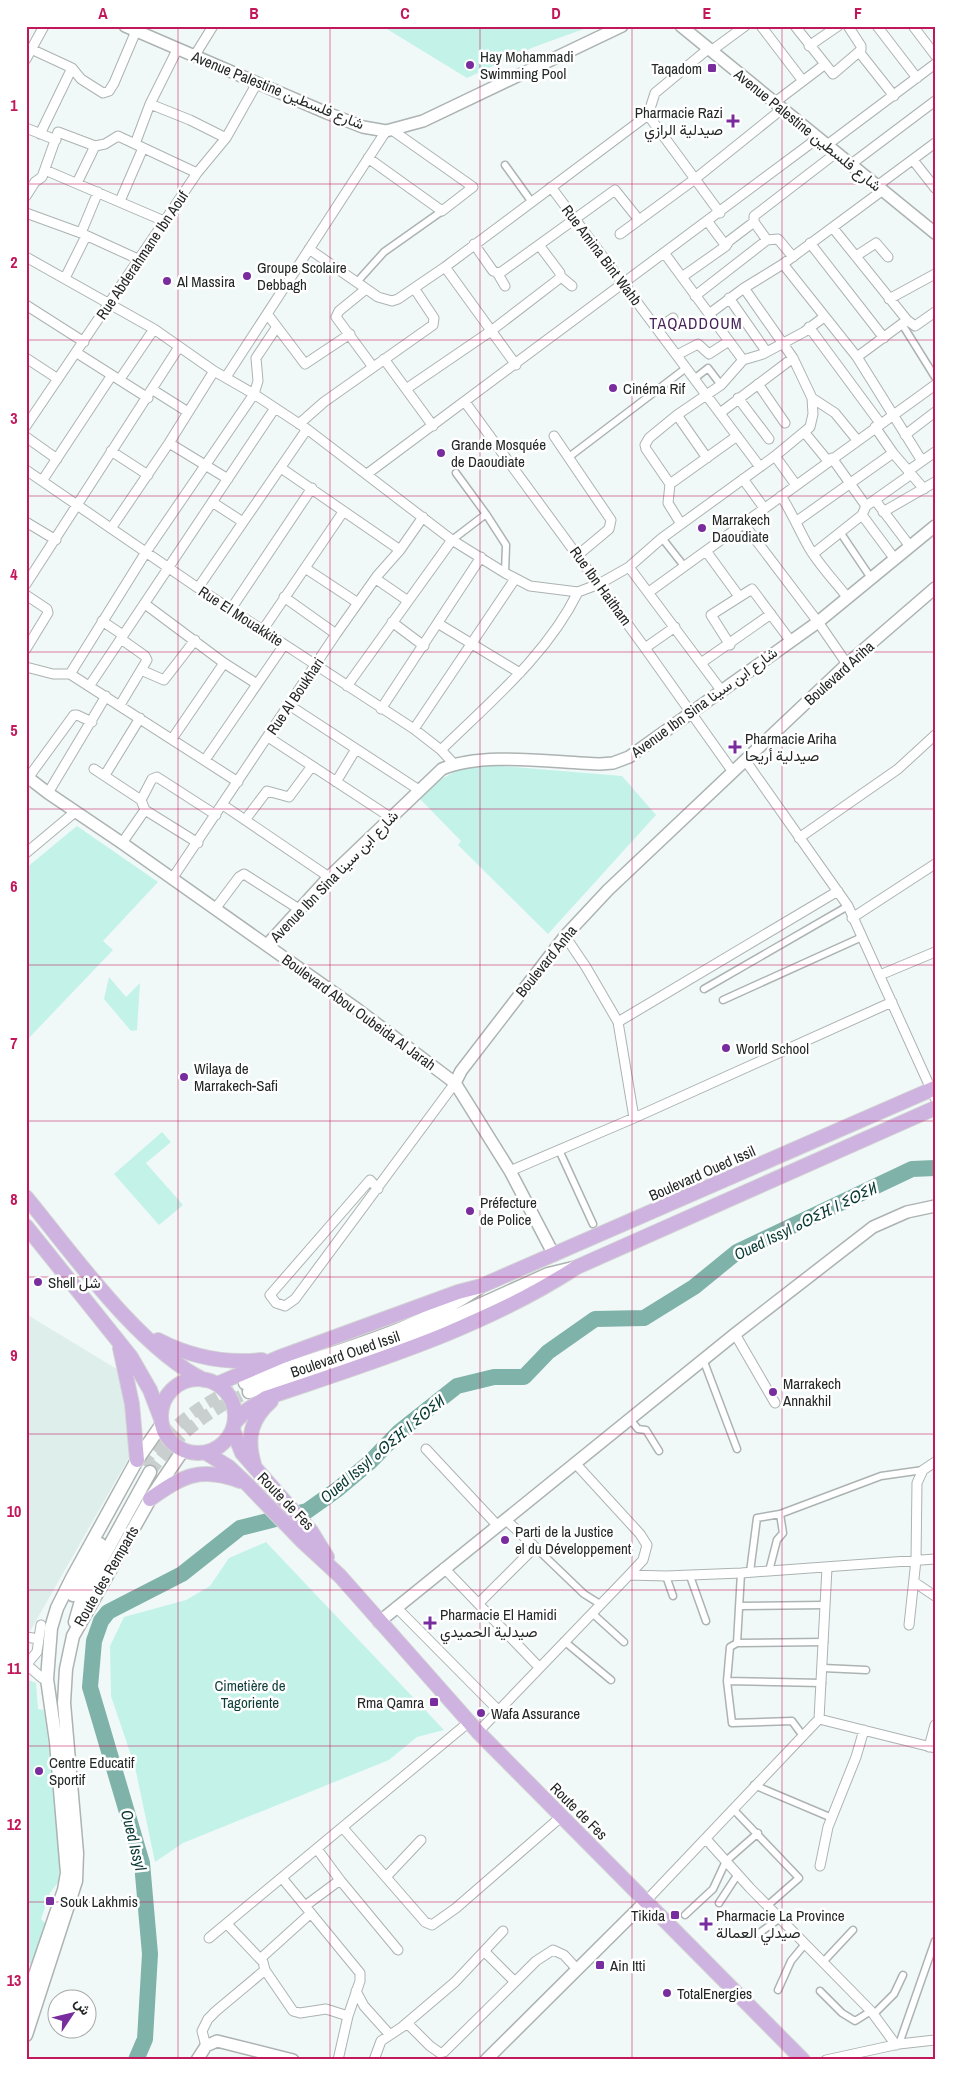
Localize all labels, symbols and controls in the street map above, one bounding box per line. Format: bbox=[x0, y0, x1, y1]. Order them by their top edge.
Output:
text: A bbox=[98, 2, 108, 24]
text: B bbox=[249, 2, 259, 24]
text: C bbox=[400, 2, 410, 24]
text: D bbox=[551, 2, 561, 24]
text: E bbox=[703, 2, 712, 24]
text: F bbox=[854, 2, 862, 24]
street label: Avenue Palestine شارع فلسطين bbox=[187, 45, 368, 135]
place label: Hay Mohammadi Swimming Pool bbox=[480, 46, 574, 84]
place label: Taqadom bbox=[651, 58, 702, 79]
marker: Hay Mohammadi Swimming Pool bbox=[464, 59, 476, 71]
marker: Taqadom bbox=[706, 62, 718, 74]
street label: Avenue Palestine شارع فلسطين bbox=[728, 63, 886, 197]
text: 1 bbox=[10, 94, 18, 116]
place label: Pharmacie Razi صيدلية الرازي bbox=[635, 102, 723, 143]
marker: Pharmacie Razi صيدلية الرازي bbox=[727, 115, 739, 127]
street label: Rue Abderahmane Ibn Aouf bbox=[91, 186, 193, 324]
street label: Rue Amina Bint Wahb bbox=[557, 200, 647, 310]
text: 2 bbox=[10, 251, 18, 273]
place label: Groupe Scolaire Debbagh bbox=[257, 257, 347, 295]
marker: Groupe Scolaire Debbagh bbox=[241, 270, 253, 282]
place label: Al Massira bbox=[176, 271, 235, 292]
marker: Al Massira bbox=[161, 275, 173, 287]
district label: TAQADDOUM bbox=[649, 312, 743, 334]
place label: Cinéma Rif bbox=[623, 378, 686, 399]
marker: Cinéma Rif bbox=[607, 382, 619, 394]
text: 3 bbox=[10, 407, 18, 429]
place label: Grande Mosquée de Daoudiate bbox=[451, 434, 546, 472]
marker: Grande Mosquée de Daoudiate bbox=[435, 447, 447, 459]
place label: Marrakech Daoudiate bbox=[712, 509, 770, 547]
marker: Marrakech Daoudiate bbox=[696, 522, 708, 534]
street label: Rue Ibn Haitham bbox=[565, 542, 637, 630]
text: 4 bbox=[10, 563, 18, 585]
street label: Rue El Mouakkite bbox=[195, 581, 288, 651]
street label: Boulevard Ariha bbox=[799, 636, 879, 710]
street label: Avenue Ibn Sina شارع ابن سينا bbox=[626, 642, 782, 764]
street label: Rue Al Boukhari bbox=[261, 653, 329, 739]
text: 5 bbox=[10, 719, 18, 741]
place label: Pharmacie Ariha صيدلية أريحا bbox=[745, 728, 837, 766]
marker: Pharmacie Ariha صيدلية أريحا bbox=[729, 741, 741, 753]
street label: Avenue Ibn Sina شارع ابن سينا bbox=[265, 805, 404, 948]
text: 6 bbox=[10, 875, 18, 897]
street label: Boulevard Anha bbox=[511, 921, 582, 1001]
street label: Boulevard Abou Oubeida Al Jarah bbox=[278, 949, 440, 1075]
text: 7 bbox=[10, 1032, 18, 1054]
place label: World School bbox=[736, 1038, 809, 1059]
marker: World School bbox=[720, 1042, 732, 1054]
place label: Wilaya de Marrakech-Safi bbox=[194, 1058, 278, 1096]
marker: Wilaya de Marrakech-Safi bbox=[178, 1071, 190, 1083]
street label: Boulevard Oued Issil bbox=[646, 1140, 758, 1206]
water label: Oued Issyl ⴰⵙⵉⴼ ⵏ ⵉⵙⵉⵍ bbox=[730, 1176, 882, 1265]
text: 8 bbox=[10, 1188, 18, 1210]
place label: Préfecture de Police bbox=[480, 1192, 537, 1230]
marker: Préfecture de Police bbox=[464, 1205, 476, 1217]
place label: Shell شل bbox=[48, 1272, 101, 1293]
marker: Shell شل bbox=[32, 1276, 44, 1288]
street label: Boulevard Oued Issil bbox=[288, 1325, 402, 1383]
text: 9 bbox=[10, 1344, 18, 1366]
place label: Marrakech Annakhil bbox=[782, 1373, 841, 1411]
marker: Marrakech Annakhil bbox=[767, 1386, 779, 1398]
water label: Oued Issyl ⴰⵙⵉⴼ ⵏ ⵉⵙⵉⵍ bbox=[315, 1389, 450, 1508]
street label: Route de Fes bbox=[253, 1467, 319, 1535]
text: 10 bbox=[7, 1500, 21, 1522]
place label: Parti de la Justice el du Développement bbox=[515, 1521, 632, 1559]
street label: Route des Remparts bbox=[69, 1522, 143, 1630]
marker: Parti de la Justice el du Développement bbox=[499, 1534, 511, 1546]
place label: Pharmacie El Hamidi صيدلية الحميدي bbox=[440, 1604, 557, 1645]
marker: Pharmacie El Hamidi صيدلية الحميدي bbox=[424, 1617, 436, 1629]
text: 11 bbox=[7, 1657, 22, 1679]
park label: Cimetière de Tagoriente bbox=[214, 1675, 286, 1713]
place label: Rma Qamra bbox=[357, 1692, 424, 1713]
marker: Rma Qamra bbox=[428, 1696, 440, 1708]
place label: Wafa Assurance bbox=[491, 1703, 580, 1724]
marker: Wafa Assurance bbox=[475, 1707, 487, 1719]
place label: Centre Educatif Sportif bbox=[49, 1752, 135, 1790]
marker: Centre Educatif Sportif bbox=[33, 1765, 45, 1777]
street label: Route de Fes bbox=[546, 1778, 612, 1844]
water label: Oued Issyl bbox=[116, 1807, 152, 1874]
text: 12 bbox=[7, 1813, 21, 1835]
place label: Souk Lakhmis bbox=[60, 1891, 138, 1912]
marker: Souk Lakhmis bbox=[44, 1895, 56, 1907]
place label: Tikida bbox=[631, 1905, 665, 1926]
place label: Pharmacie La Province صيدلي العمالة bbox=[716, 1905, 845, 1946]
marker: Tikida bbox=[669, 1909, 681, 1921]
marker: Pharmacie La Province صيدلي العمالة bbox=[700, 1918, 712, 1930]
place label: Ain Itti bbox=[609, 1955, 646, 1976]
marker: Ain Itti bbox=[594, 1959, 606, 1971]
text: 13 bbox=[7, 1969, 21, 1991]
place label: TotalEnergies bbox=[677, 1983, 752, 2004]
marker: TotalEnergies bbox=[661, 1987, 673, 1999]
north arrow bbox=[48, 1988, 98, 2038]
text: ش bbox=[70, 1994, 95, 2019]

